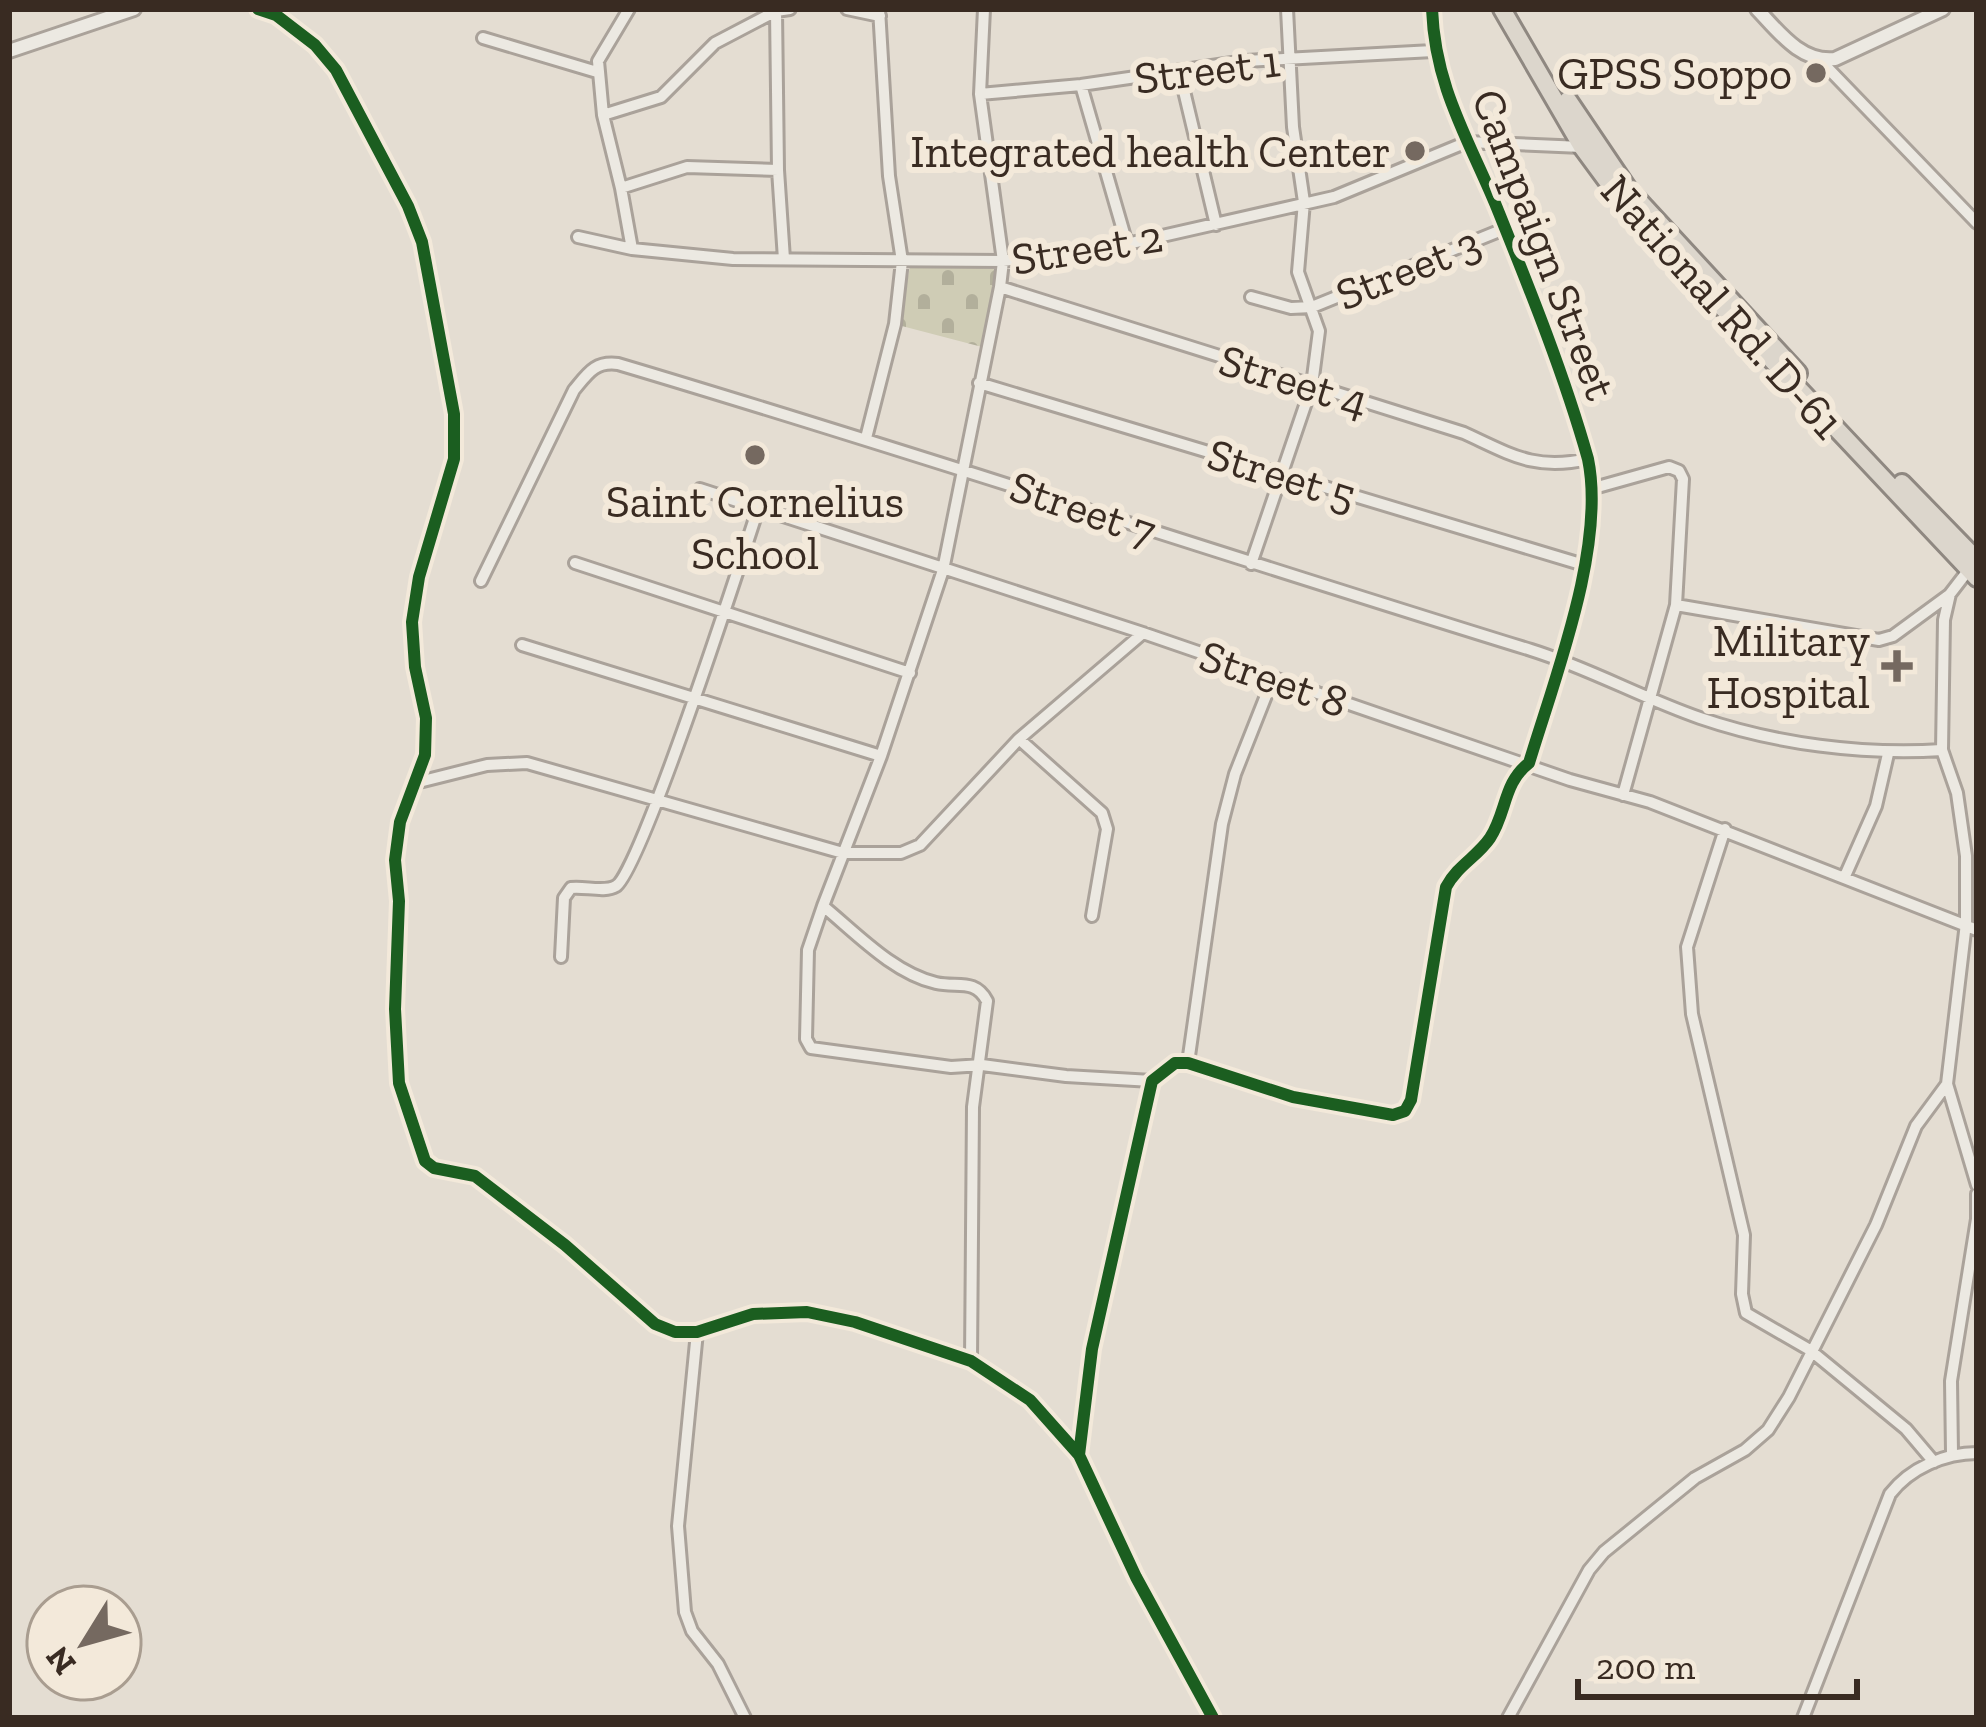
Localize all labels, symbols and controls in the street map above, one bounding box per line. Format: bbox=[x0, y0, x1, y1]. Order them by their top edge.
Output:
street label: Street 1 bbox=[1131, 34, 1283, 106]
place label: GPSS Soppo bbox=[1557, 47, 1792, 101]
marker: GPSS Soppo bbox=[1803, 60, 1829, 86]
street label: Campaign Street bbox=[1460, 82, 1628, 407]
place label: Integrated health Center bbox=[910, 125, 1391, 179]
marker: Integrated health Center bbox=[1402, 138, 1428, 164]
street label: National Rd. D-61 bbox=[1590, 164, 1855, 450]
street label: Street 2 bbox=[1008, 209, 1166, 287]
street label: Street 3 bbox=[1328, 216, 1488, 322]
street label: Street 4 bbox=[1213, 333, 1375, 429]
street label: Street 5 bbox=[1201, 427, 1362, 523]
marker: Saint Cornelius School bbox=[742, 442, 768, 468]
street label: Street 7 bbox=[1003, 459, 1162, 559]
place label: Saint Cornelius School bbox=[606, 475, 904, 581]
place label: Military Hospital bbox=[1707, 614, 1870, 720]
street label: Street 8 bbox=[1193, 629, 1355, 729]
marker: Military Hospital bbox=[1881, 650, 1913, 682]
north arrow bbox=[24, 1583, 144, 1703]
scale bar bbox=[1578, 1625, 1857, 1699]
text: N bbox=[37, 1639, 84, 1683]
text: 200 m bbox=[1596, 1645, 1695, 1688]

